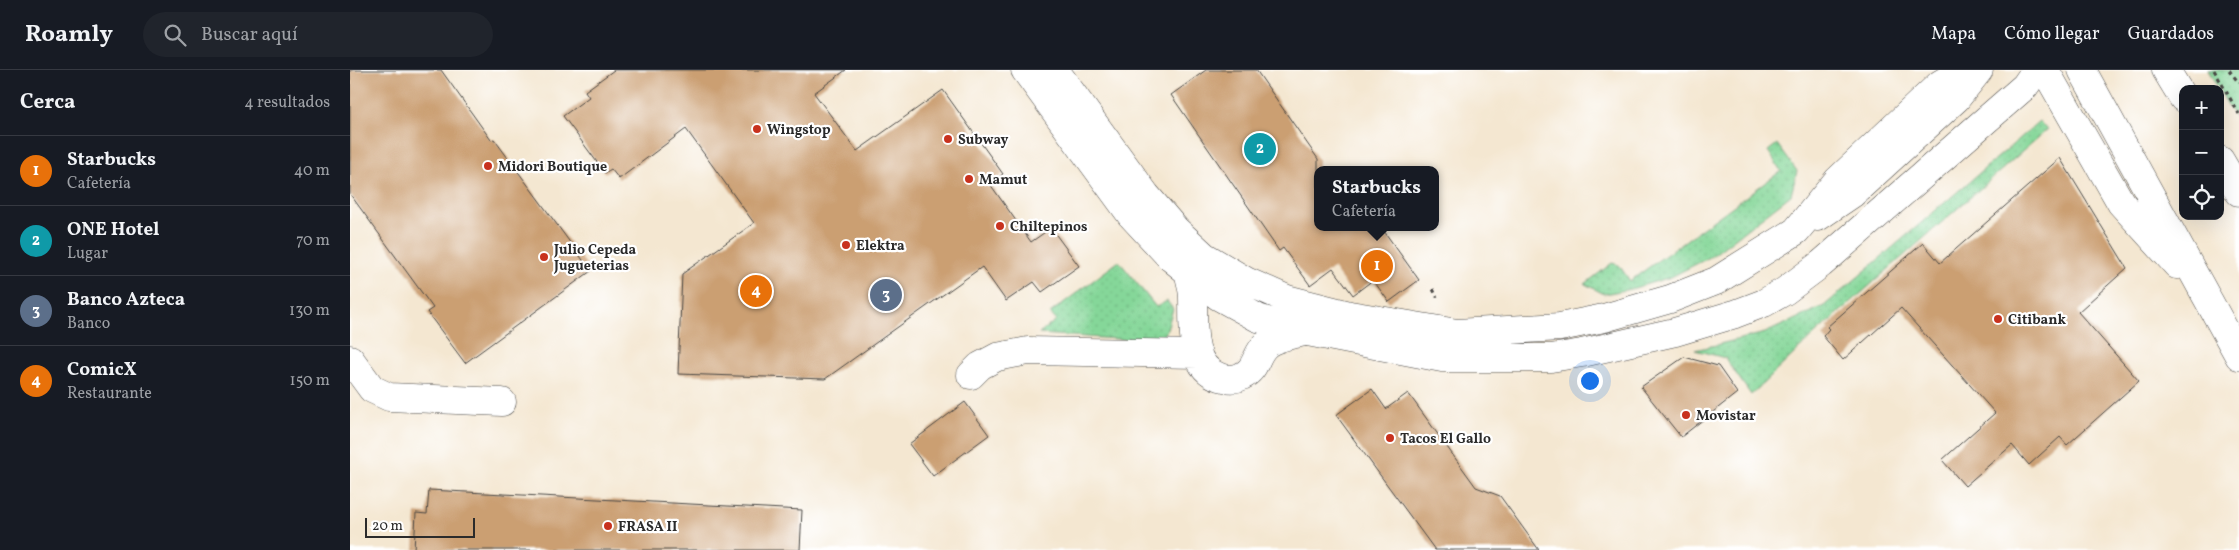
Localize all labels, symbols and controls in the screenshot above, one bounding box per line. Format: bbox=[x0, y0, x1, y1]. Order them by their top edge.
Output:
search box bbox=[143, 12, 493, 57]
text: Roamly bbox=[25, 18, 113, 52]
icon: search bbox=[161, 21, 189, 49]
text: Buscar aquí bbox=[201, 22, 298, 48]
text: Mapa bbox=[1931, 22, 1976, 47]
text: Cómo llegar bbox=[2004, 22, 2100, 47]
text: Guardados bbox=[2128, 22, 2214, 47]
map controls bbox=[2179, 85, 2224, 220]
button: + bbox=[2179, 85, 2224, 130]
text: Cerca bbox=[20, 88, 75, 117]
text: 4 resultados bbox=[244, 92, 330, 114]
place label: Wingstop bbox=[767, 121, 831, 140]
marker: Wingstop bbox=[751, 123, 763, 135]
pin: 2 bbox=[1244, 130, 1276, 168]
button: − bbox=[2179, 130, 2224, 175]
place label: Subway bbox=[958, 131, 1009, 150]
marker: Subway bbox=[942, 133, 954, 145]
text: Starbucks bbox=[67, 147, 156, 173]
place label: Midori Boutique bbox=[498, 158, 607, 177]
text: 1 bbox=[33, 160, 39, 182]
text: 40 m bbox=[294, 160, 330, 182]
marker: Midori Boutique bbox=[482, 160, 494, 172]
popup bbox=[1314, 166, 1439, 231]
place label: Mamut bbox=[979, 171, 1027, 190]
text: Cafetería bbox=[67, 173, 131, 195]
marker: Mamut bbox=[963, 173, 975, 185]
text: Starbucks bbox=[1332, 175, 1421, 201]
button: locate bbox=[2179, 175, 2224, 220]
text: Cafetería bbox=[1332, 201, 1396, 223]
text: ONE Hotel bbox=[67, 217, 160, 243]
place label: Chiltepinos bbox=[1010, 218, 1087, 237]
marker: Chiltepinos bbox=[994, 220, 1006, 232]
text: 2 bbox=[32, 230, 40, 252]
text: 70 m bbox=[296, 230, 330, 252]
place label: Elektra bbox=[856, 237, 905, 256]
marker: Elektra bbox=[840, 239, 852, 251]
place label: Julio Cepeda Jugueterias bbox=[553, 241, 637, 276]
text: Lugar bbox=[67, 243, 108, 265]
pin: 1 bbox=[1361, 247, 1393, 285]
marker: Julio Cepeda Jugueterias bbox=[538, 251, 550, 263]
pin: 4 bbox=[740, 272, 772, 310]
pin: 3 bbox=[870, 276, 902, 314]
text: Banco Azteca bbox=[67, 287, 185, 313]
text: 3 bbox=[32, 300, 40, 322]
text: 130 m bbox=[289, 300, 330, 322]
place label: Citibank bbox=[2008, 311, 2066, 330]
text: Banco bbox=[67, 313, 110, 335]
marker: Citibank bbox=[1992, 313, 2004, 325]
text: ComicX bbox=[67, 357, 137, 383]
your location bbox=[1577, 368, 1603, 394]
text: 4 bbox=[31, 370, 41, 392]
text: 150 m bbox=[289, 370, 330, 392]
text: Restaurante bbox=[67, 383, 152, 405]
place label: Movistar bbox=[1696, 407, 1756, 426]
marker: Movistar bbox=[1680, 409, 1692, 421]
place label: Tacos El Gallo bbox=[1400, 430, 1491, 449]
marker: Tacos El Gallo bbox=[1384, 432, 1396, 444]
scale bar bbox=[365, 515, 475, 538]
text: 20 m bbox=[372, 517, 403, 536]
place label: FRASA II bbox=[618, 518, 677, 537]
marker: FRASA II bbox=[602, 520, 614, 532]

